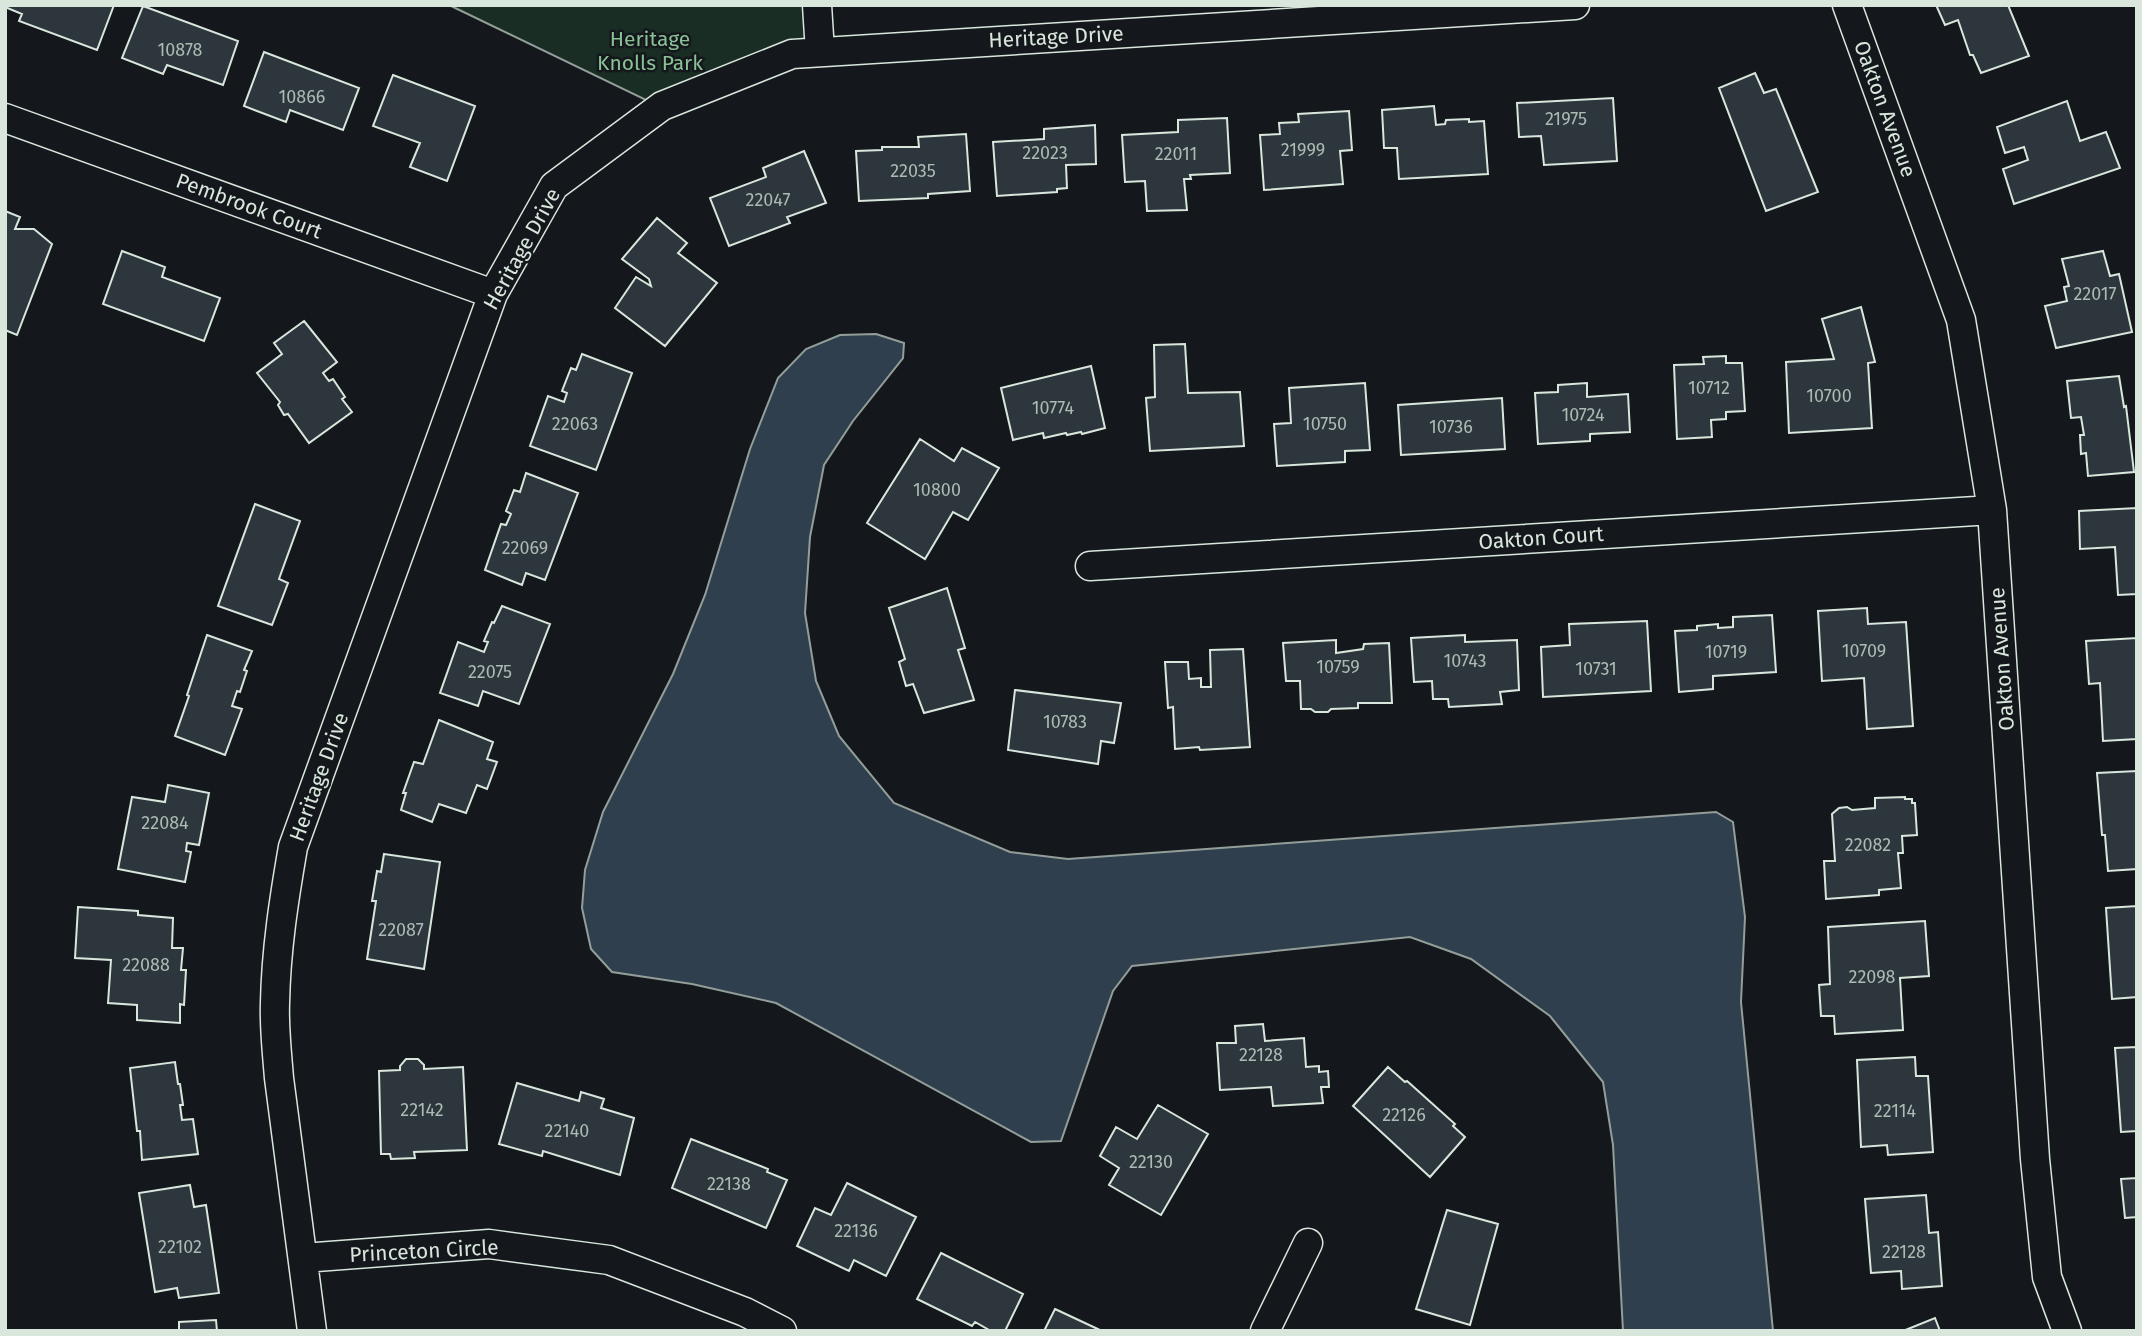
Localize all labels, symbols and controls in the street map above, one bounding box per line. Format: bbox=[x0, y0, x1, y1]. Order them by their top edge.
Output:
street label: Heritage Drive bbox=[988, 20, 1124, 54]
park label: Heritage Knolls Park bbox=[597, 26, 703, 76]
street label: Oakton Avenue bbox=[1848, 37, 1922, 181]
house number: 10878 bbox=[157, 39, 203, 61]
house number: 10866 bbox=[279, 86, 325, 108]
house number: 21975 bbox=[1545, 108, 1587, 130]
house number: 21999 bbox=[1281, 139, 1325, 161]
house number: 22023 bbox=[1022, 142, 1068, 164]
house number: 22011 bbox=[1155, 143, 1197, 165]
house number: 22035 bbox=[890, 160, 936, 182]
street label: Pembrook Court bbox=[173, 168, 326, 245]
street label: Heritage Drive bbox=[478, 184, 566, 314]
house number: 22047 bbox=[746, 189, 791, 211]
house number: 22017 bbox=[2073, 283, 2117, 305]
house number: 10712 bbox=[1688, 377, 1730, 399]
house number: 10700 bbox=[1806, 385, 1852, 407]
house number: 10774 bbox=[1032, 397, 1075, 419]
house number: 10724 bbox=[1561, 404, 1605, 426]
house number: 22063 bbox=[552, 413, 598, 435]
house number: 10750 bbox=[1303, 413, 1347, 435]
house number: 10736 bbox=[1429, 416, 1473, 438]
house number: 10800 bbox=[913, 479, 961, 501]
street label: Oakton Court bbox=[1478, 521, 1605, 555]
house number: 22069 bbox=[502, 537, 548, 559]
street label: Oakton Avenue bbox=[1984, 586, 2020, 732]
house number: 10709 bbox=[1842, 640, 1886, 662]
house number: 10719 bbox=[1705, 641, 1747, 663]
house number: 10743 bbox=[1443, 650, 1487, 672]
house number: 10759 bbox=[1316, 656, 1360, 678]
house number: 10731 bbox=[1575, 658, 1617, 680]
house number: 22075 bbox=[468, 661, 512, 683]
street label: Heritage Drive bbox=[284, 709, 354, 845]
house number: 10783 bbox=[1043, 711, 1087, 733]
house number: 22084 bbox=[141, 812, 189, 834]
house number: 22082 bbox=[1845, 834, 1891, 856]
house number: 22087 bbox=[378, 919, 424, 941]
house number: 22088 bbox=[122, 954, 170, 976]
house number: 22098 bbox=[1848, 966, 1896, 988]
house number: 22128 bbox=[1239, 1044, 1283, 1066]
house number: 22142 bbox=[400, 1099, 444, 1121]
house number: 22114 bbox=[1874, 1100, 1917, 1122]
house number: 22126 bbox=[1382, 1104, 1426, 1126]
house number: 22140 bbox=[545, 1120, 589, 1142]
house number: 22130 bbox=[1129, 1151, 1173, 1173]
house number: 22138 bbox=[707, 1173, 751, 1195]
house number: 22136 bbox=[834, 1220, 878, 1242]
street label: Princeton Circle bbox=[349, 1234, 499, 1268]
house number: 22102 bbox=[158, 1236, 202, 1258]
house number: 22128 bbox=[1882, 1241, 1926, 1263]

